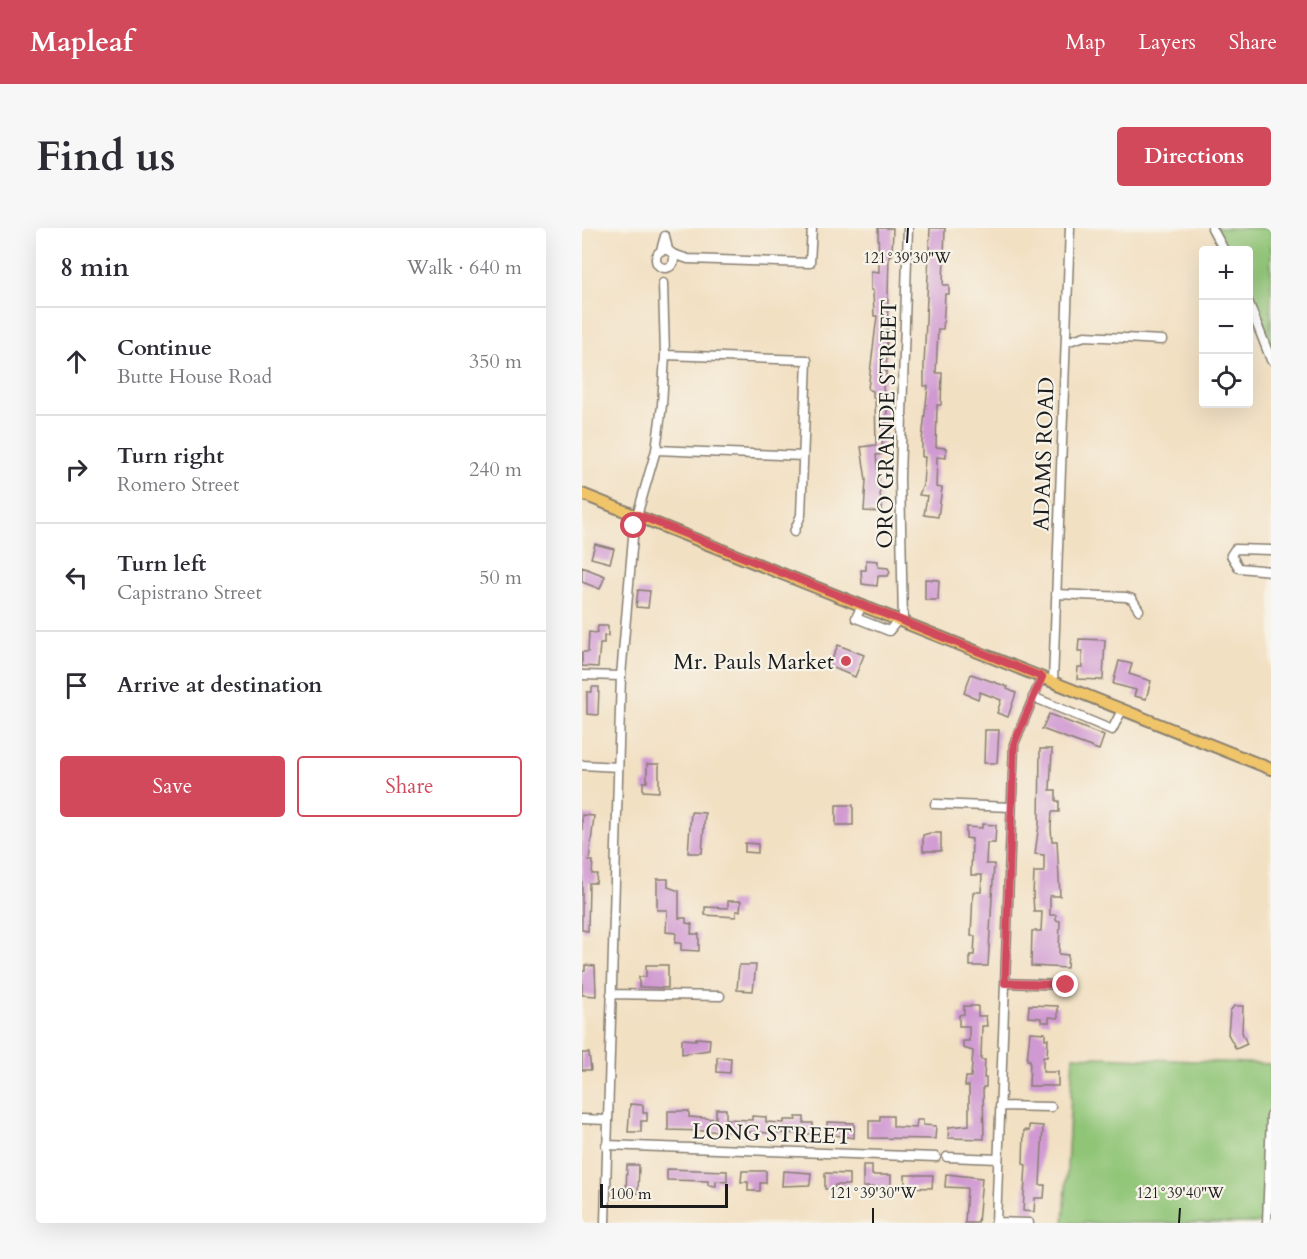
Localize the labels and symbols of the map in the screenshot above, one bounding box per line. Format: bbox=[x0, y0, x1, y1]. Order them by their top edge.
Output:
text: 121°39'30"W bbox=[863, 248, 951, 268]
street label: ORO GRANDE STREET bbox=[870, 299, 904, 549]
street label: ADAMS ROAD bbox=[1026, 376, 1062, 532]
route start bbox=[620, 512, 646, 538]
place label: Mr. Pauls Market bbox=[673, 647, 834, 677]
marker: Mr. Pauls Market bbox=[839, 654, 853, 668]
route end bbox=[1052, 971, 1078, 997]
street label: LONG STREET bbox=[691, 1116, 852, 1152]
scale bar bbox=[600, 1181, 728, 1208]
text: 121°39'30"W bbox=[829, 1183, 917, 1203]
text: 121°39'40"W bbox=[1136, 1183, 1224, 1203]

